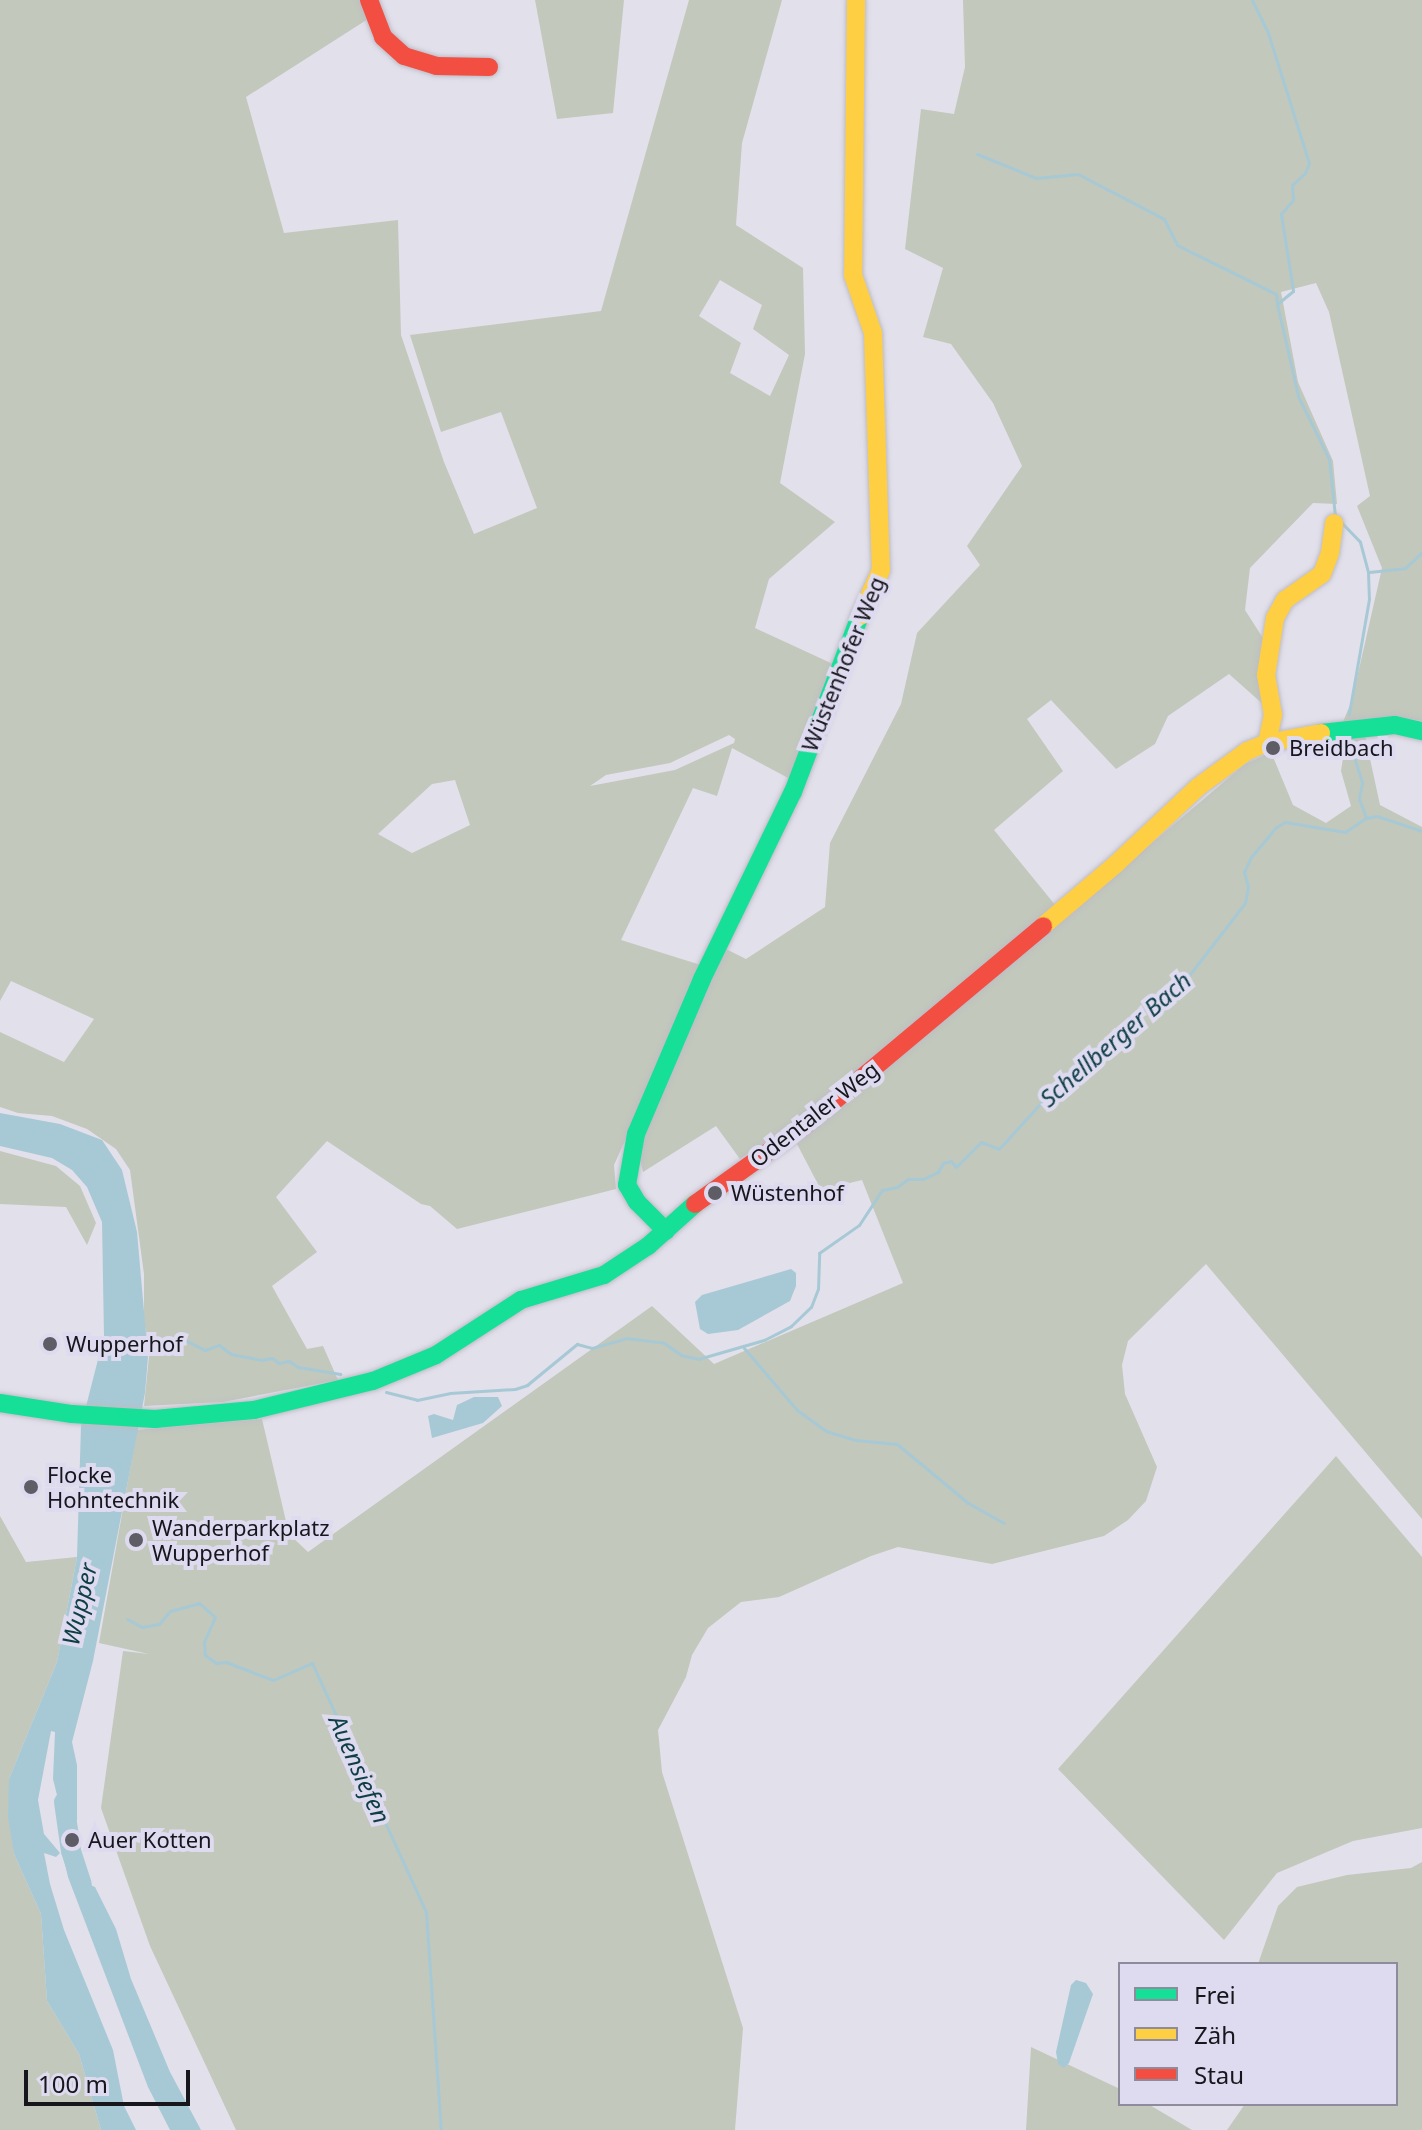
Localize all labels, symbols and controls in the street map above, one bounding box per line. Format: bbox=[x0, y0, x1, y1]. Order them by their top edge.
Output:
street label: Wüstenhofer Weg bbox=[796, 573, 890, 755]
place label: Breidbach bbox=[1289, 735, 1394, 761]
marker: Breidbach bbox=[1264, 739, 1282, 757]
water label: Schellberger Bach bbox=[1034, 966, 1196, 1112]
street label: Odentaler Weg bbox=[744, 1056, 884, 1172]
place label: Wüstenhof bbox=[731, 1180, 844, 1206]
marker: Wüstenhof bbox=[706, 1184, 724, 1202]
place label: Wupperhof bbox=[66, 1331, 183, 1357]
marker: Wupperhof bbox=[41, 1335, 59, 1353]
place label: Flocke Hohntechnik bbox=[47, 1461, 179, 1512]
marker: Flocke Hohntechnik bbox=[22, 1478, 40, 1496]
place label: Wanderparkplatz Wupperhof bbox=[152, 1514, 330, 1566]
marker: Wanderparkplatz Wupperhof bbox=[127, 1531, 145, 1549]
water label: Wupper bbox=[56, 1560, 102, 1648]
water label: Auensiefen bbox=[323, 1710, 397, 1828]
place label: Auer Kotten bbox=[88, 1827, 212, 1853]
marker: Auer Kotten bbox=[63, 1831, 81, 1849]
legend bbox=[1118, 1962, 1398, 2106]
text: Frei bbox=[1194, 1978, 1236, 2011]
text: Zäh bbox=[1194, 2018, 1236, 2051]
scale bar bbox=[28, 2054, 194, 2104]
text: Stau bbox=[1194, 2058, 1244, 2091]
text: 100 m bbox=[38, 2067, 108, 2100]

